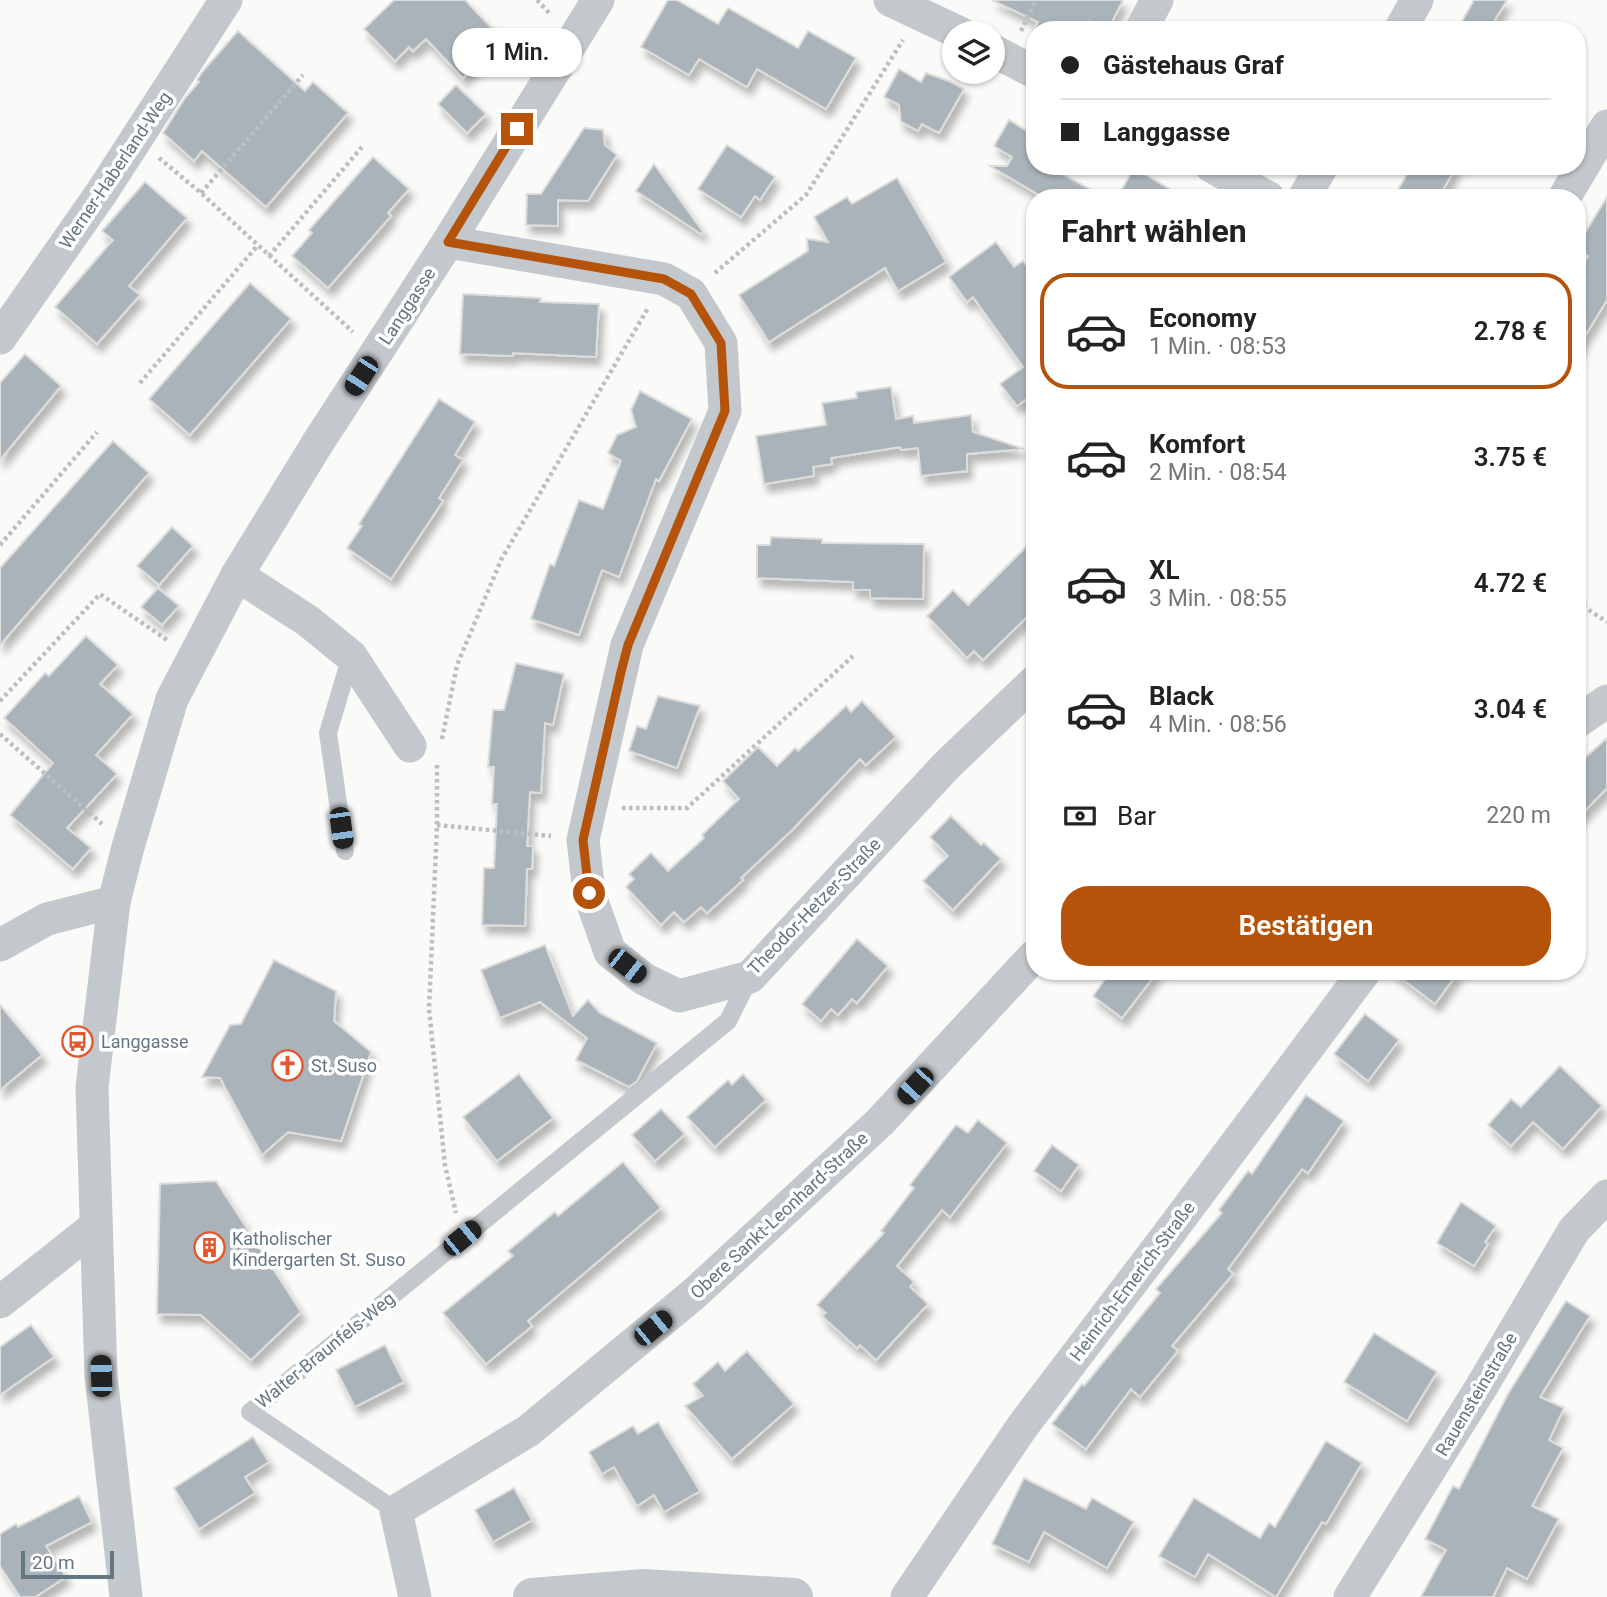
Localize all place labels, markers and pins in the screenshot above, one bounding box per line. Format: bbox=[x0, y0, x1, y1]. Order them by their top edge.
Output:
bus stop icon: Langgasse bbox=[61, 1024, 95, 1058]
place label: Langgasse bbox=[101, 1031, 189, 1052]
church icon: St. Suso bbox=[271, 1048, 305, 1082]
place label: St. Suso bbox=[311, 1055, 377, 1076]
place label: Katholischer Kindergarten St. Suso bbox=[232, 1228, 405, 1270]
building icon: Katholischer Kindergarten St. Suso bbox=[192, 1231, 226, 1265]

